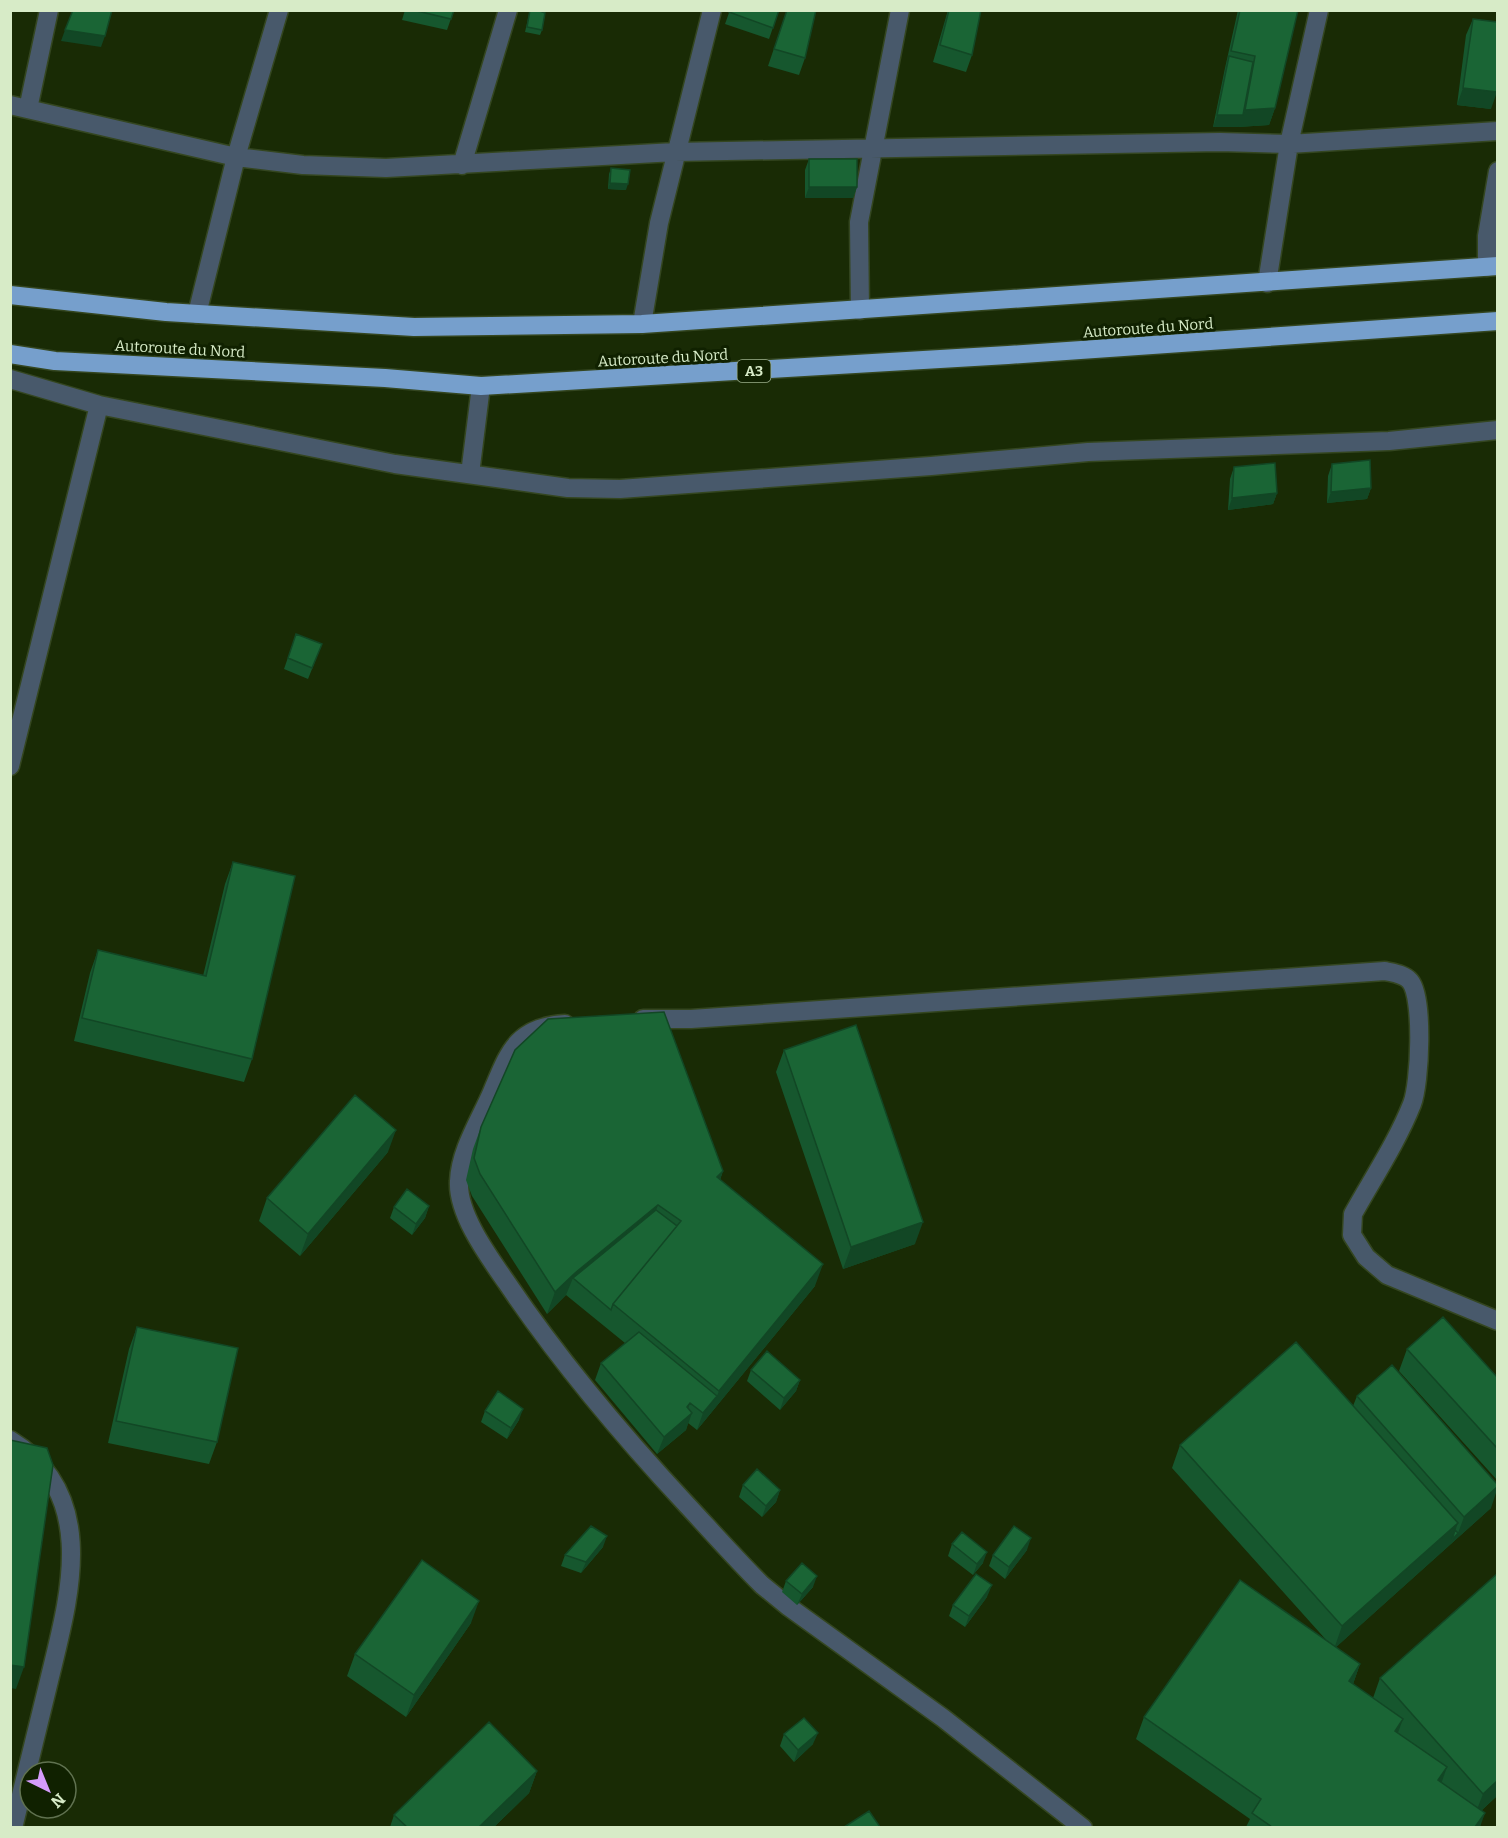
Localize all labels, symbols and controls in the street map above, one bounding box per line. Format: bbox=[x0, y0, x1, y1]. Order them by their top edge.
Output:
street label: Autoroute du Nord bbox=[1082, 314, 1214, 342]
street label: Autoroute du Nord bbox=[114, 337, 246, 361]
street label: Autoroute du Nord bbox=[597, 346, 729, 370]
road number: A3 bbox=[738, 360, 771, 382]
north arrow bbox=[18, 1760, 78, 1820]
text: N bbox=[47, 1789, 69, 1812]

